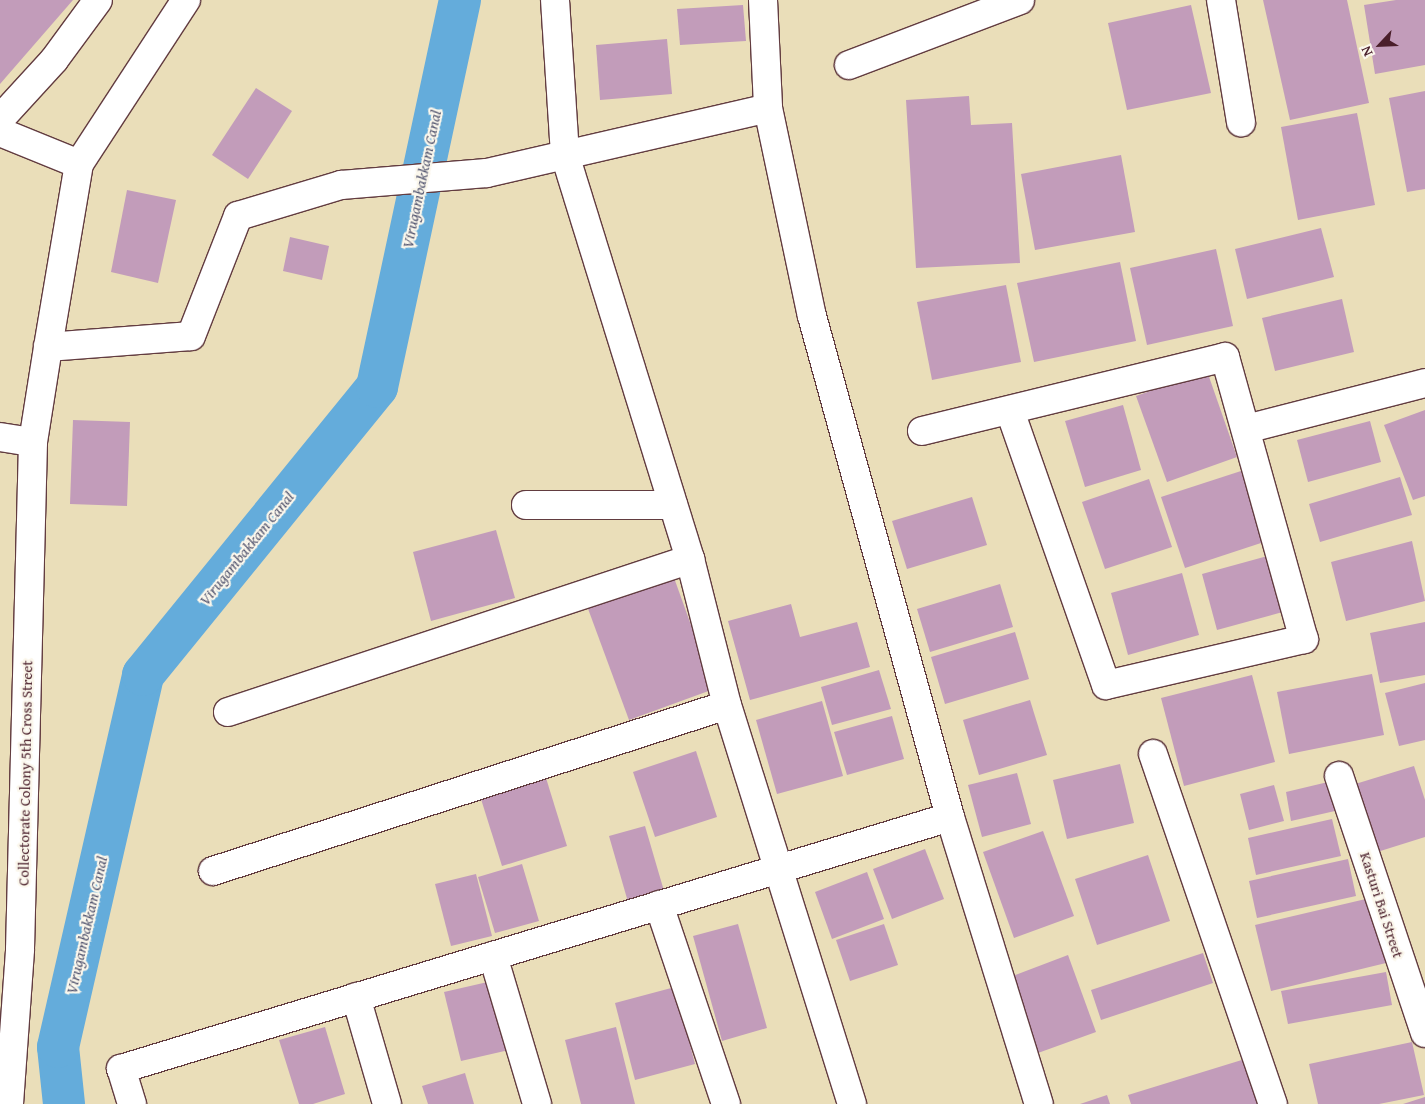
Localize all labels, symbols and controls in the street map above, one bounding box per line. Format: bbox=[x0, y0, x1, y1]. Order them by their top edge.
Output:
north arrow bbox=[1355, 20, 1405, 70]
text: N bbox=[1355, 43, 1377, 60]
water label: Virugambakkam Canal bbox=[397, 108, 445, 250]
water label: Virugambakkam Canal bbox=[194, 487, 298, 609]
street label: Collectorate Colony 5th Cross Street bbox=[14, 660, 36, 886]
street label: Kasturi Bai Street bbox=[1356, 850, 1408, 960]
water label: Virugambakkam Canal bbox=[61, 854, 111, 996]

